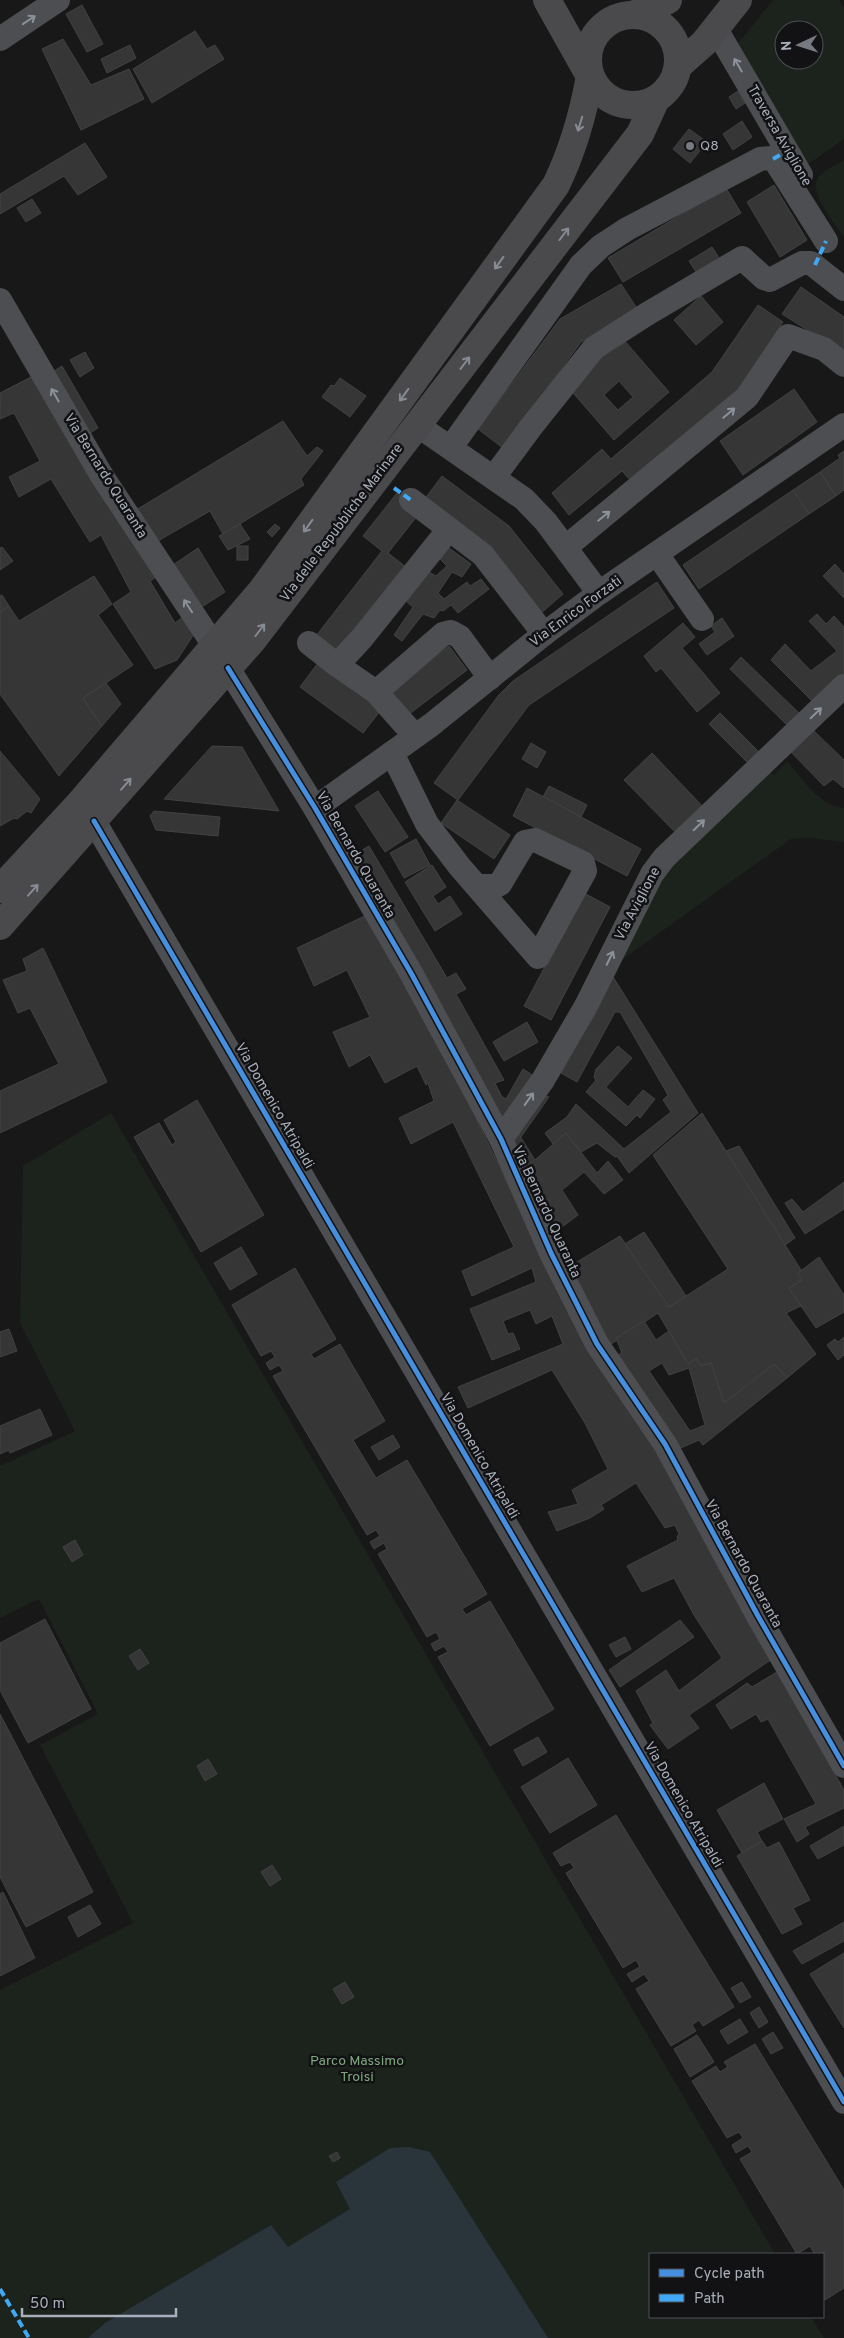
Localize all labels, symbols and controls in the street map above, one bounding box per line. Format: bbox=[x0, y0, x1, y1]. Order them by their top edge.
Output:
one-way arrow bbox=[22, 14, 36, 25]
north arrow bbox=[774, 20, 824, 70]
text: N bbox=[779, 40, 796, 51]
one-way arrow bbox=[732, 59, 742, 73]
street label: Traversa Aviglione bbox=[743, 82, 815, 190]
one-way arrow bbox=[574, 115, 584, 131]
place label: Q8 bbox=[700, 138, 719, 155]
marker: Q8 bbox=[684, 140, 696, 152]
one-way arrow bbox=[559, 227, 569, 241]
one-way arrow bbox=[494, 256, 504, 270]
one-way arrow bbox=[460, 356, 470, 370]
one-way arrow bbox=[50, 388, 60, 403]
one-way arrow bbox=[399, 388, 409, 402]
one-way arrow bbox=[722, 407, 735, 418]
street label: Via Bernardo Quaranta bbox=[60, 410, 150, 542]
street label: Via delle Repubbliche Marinare bbox=[277, 441, 407, 605]
one-way arrow bbox=[597, 511, 610, 522]
one-way arrow bbox=[303, 519, 313, 533]
street label: Via Enrico Forzati bbox=[527, 573, 625, 651]
one-way arrow bbox=[183, 600, 193, 614]
one-way arrow bbox=[254, 624, 265, 637]
one-way arrow bbox=[810, 707, 822, 719]
one-way arrow bbox=[121, 778, 132, 791]
street label: Via Bernardo Quaranta bbox=[312, 788, 398, 922]
one-way arrow bbox=[692, 819, 704, 831]
street label: Via Aviglione bbox=[612, 864, 664, 944]
one-way arrow bbox=[27, 883, 38, 896]
one-way arrow bbox=[605, 951, 615, 966]
street label: Via Domenico Atripaldi bbox=[231, 1040, 317, 1172]
one-way arrow bbox=[524, 1092, 534, 1106]
street label: Via Bernardo Quaranta bbox=[508, 1143, 584, 1281]
street label: Via Domenico Atripaldi bbox=[436, 1390, 522, 1522]
street label: Via Bernardo Quaranta bbox=[701, 1497, 785, 1631]
street label: Via Domenico Atripaldi bbox=[640, 1739, 726, 1871]
park label: Parco Massimo Troisi bbox=[310, 2053, 404, 2086]
legend bbox=[649, 2253, 824, 2318]
text: Cycle path bbox=[694, 2265, 765, 2284]
scale bar bbox=[22, 2286, 176, 2318]
text: Path bbox=[694, 2290, 725, 2309]
text: 50 m bbox=[30, 2295, 65, 2314]

